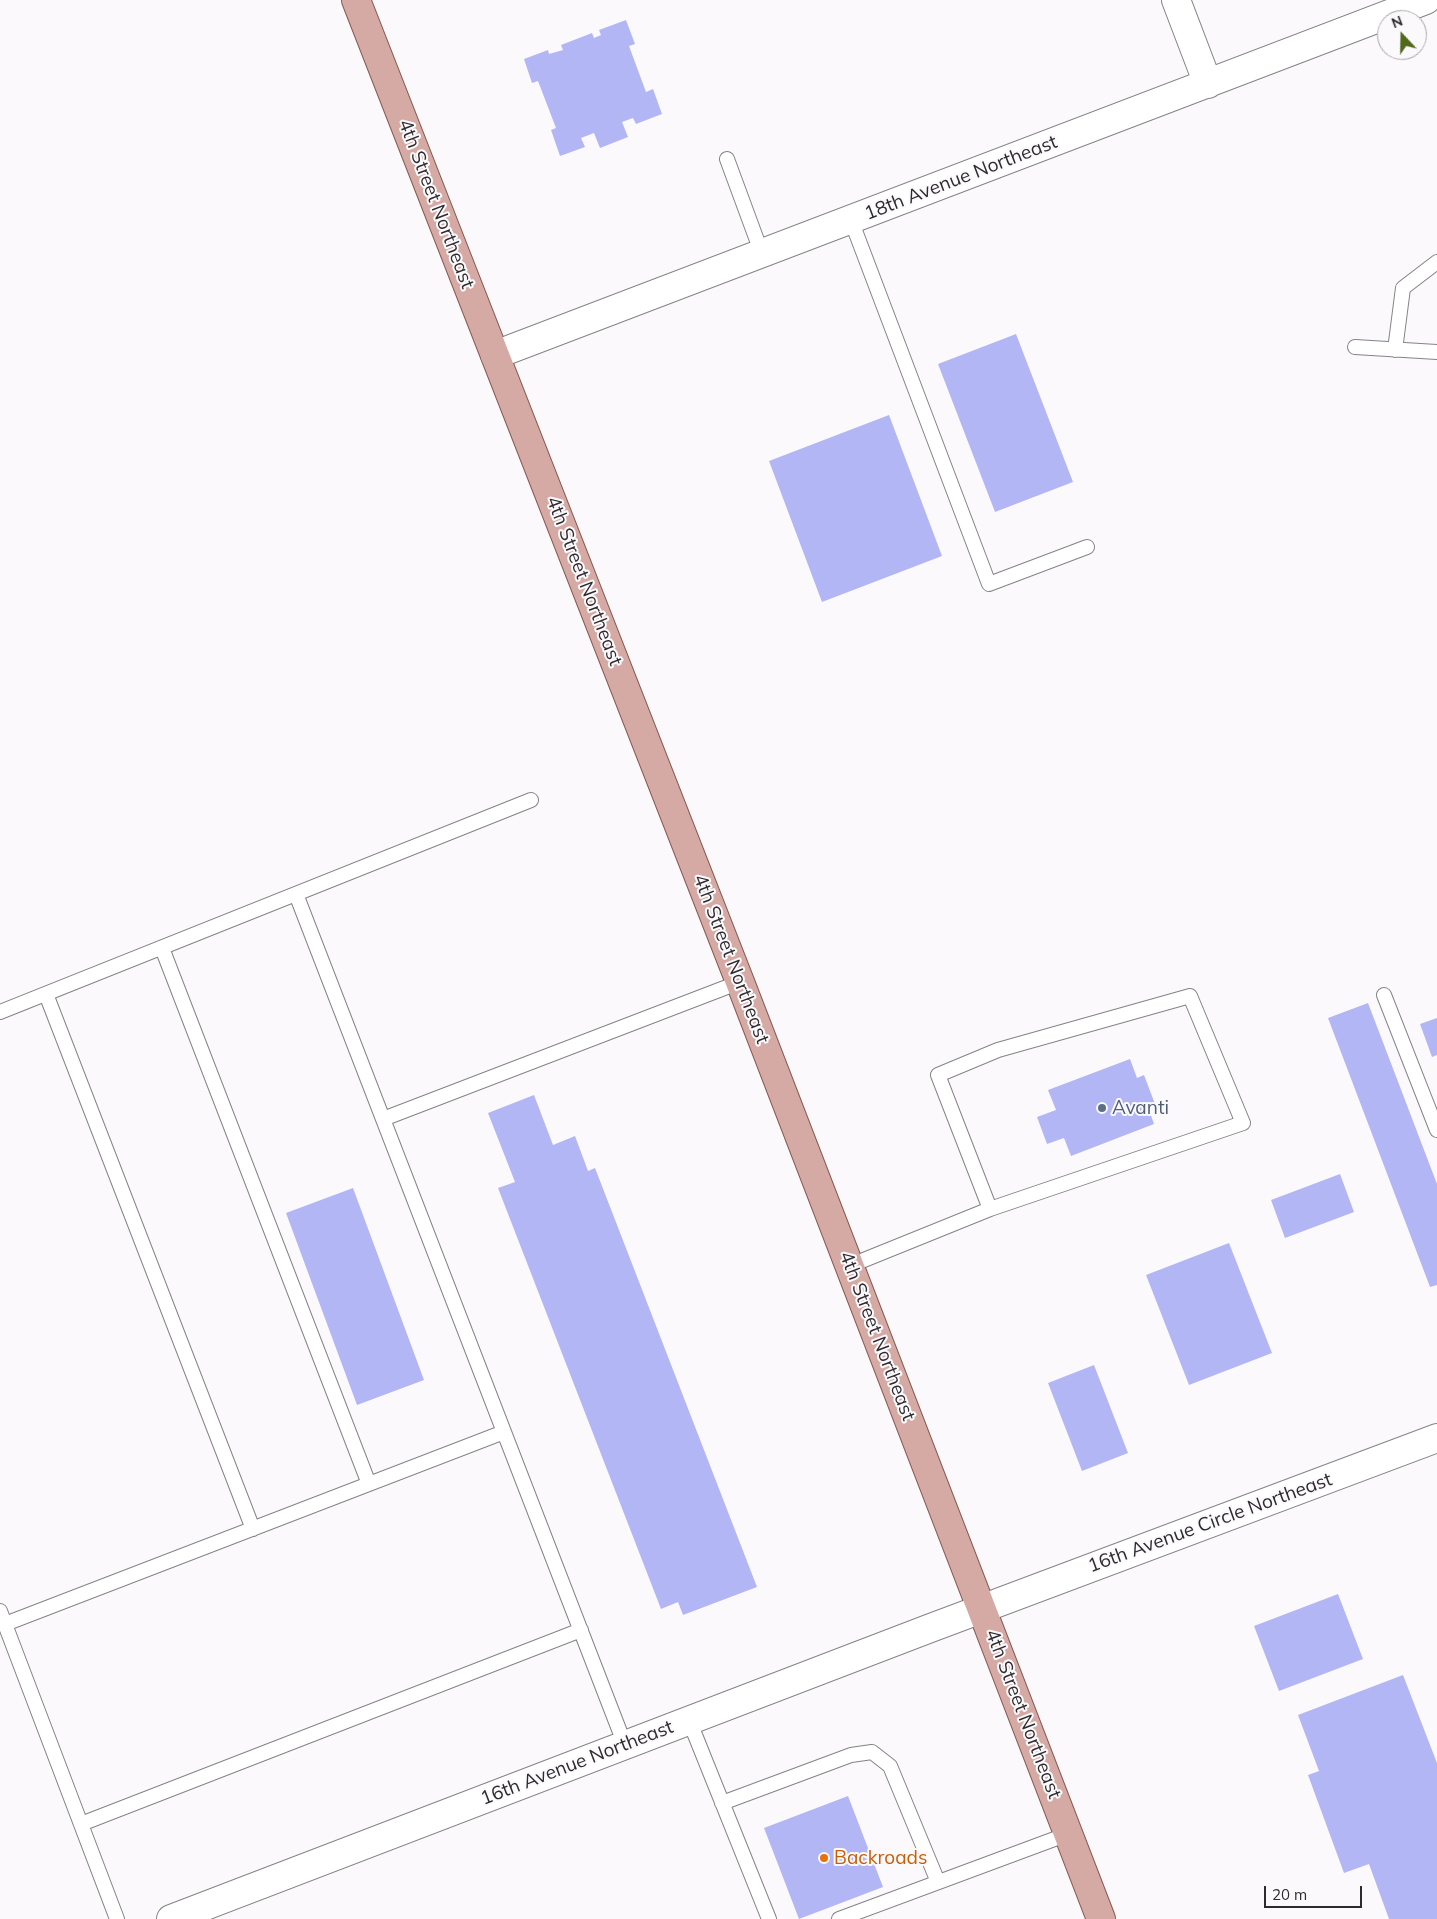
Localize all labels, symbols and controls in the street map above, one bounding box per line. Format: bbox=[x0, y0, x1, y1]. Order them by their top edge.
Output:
north arrow bbox=[1377, 10, 1427, 60]
text: N bbox=[1389, 12, 1405, 32]
street label: 4th Street Northeast bbox=[393, 116, 479, 292]
street label: 18th Avenue Northeast bbox=[861, 131, 1061, 225]
street label: 4th Street Northeast bbox=[541, 493, 627, 669]
street label: 4th Street Northeast bbox=[688, 871, 774, 1047]
place label: Avanti bbox=[1112, 1097, 1169, 1119]
marker: Avanti bbox=[1096, 1102, 1108, 1114]
street label: 4th Street Northeast bbox=[834, 1248, 920, 1424]
street label: 16th Avenue Circle Northeast bbox=[1085, 1468, 1335, 1578]
street label: 4th Street Northeast bbox=[980, 1626, 1066, 1802]
street label: 16th Avenue Northeast bbox=[477, 1716, 677, 1810]
place label: Backroads bbox=[834, 1847, 927, 1869]
marker: Backroads bbox=[818, 1852, 830, 1864]
scale bar bbox=[1267, 1876, 1364, 1908]
text: 20 m bbox=[1272, 1885, 1307, 1904]

